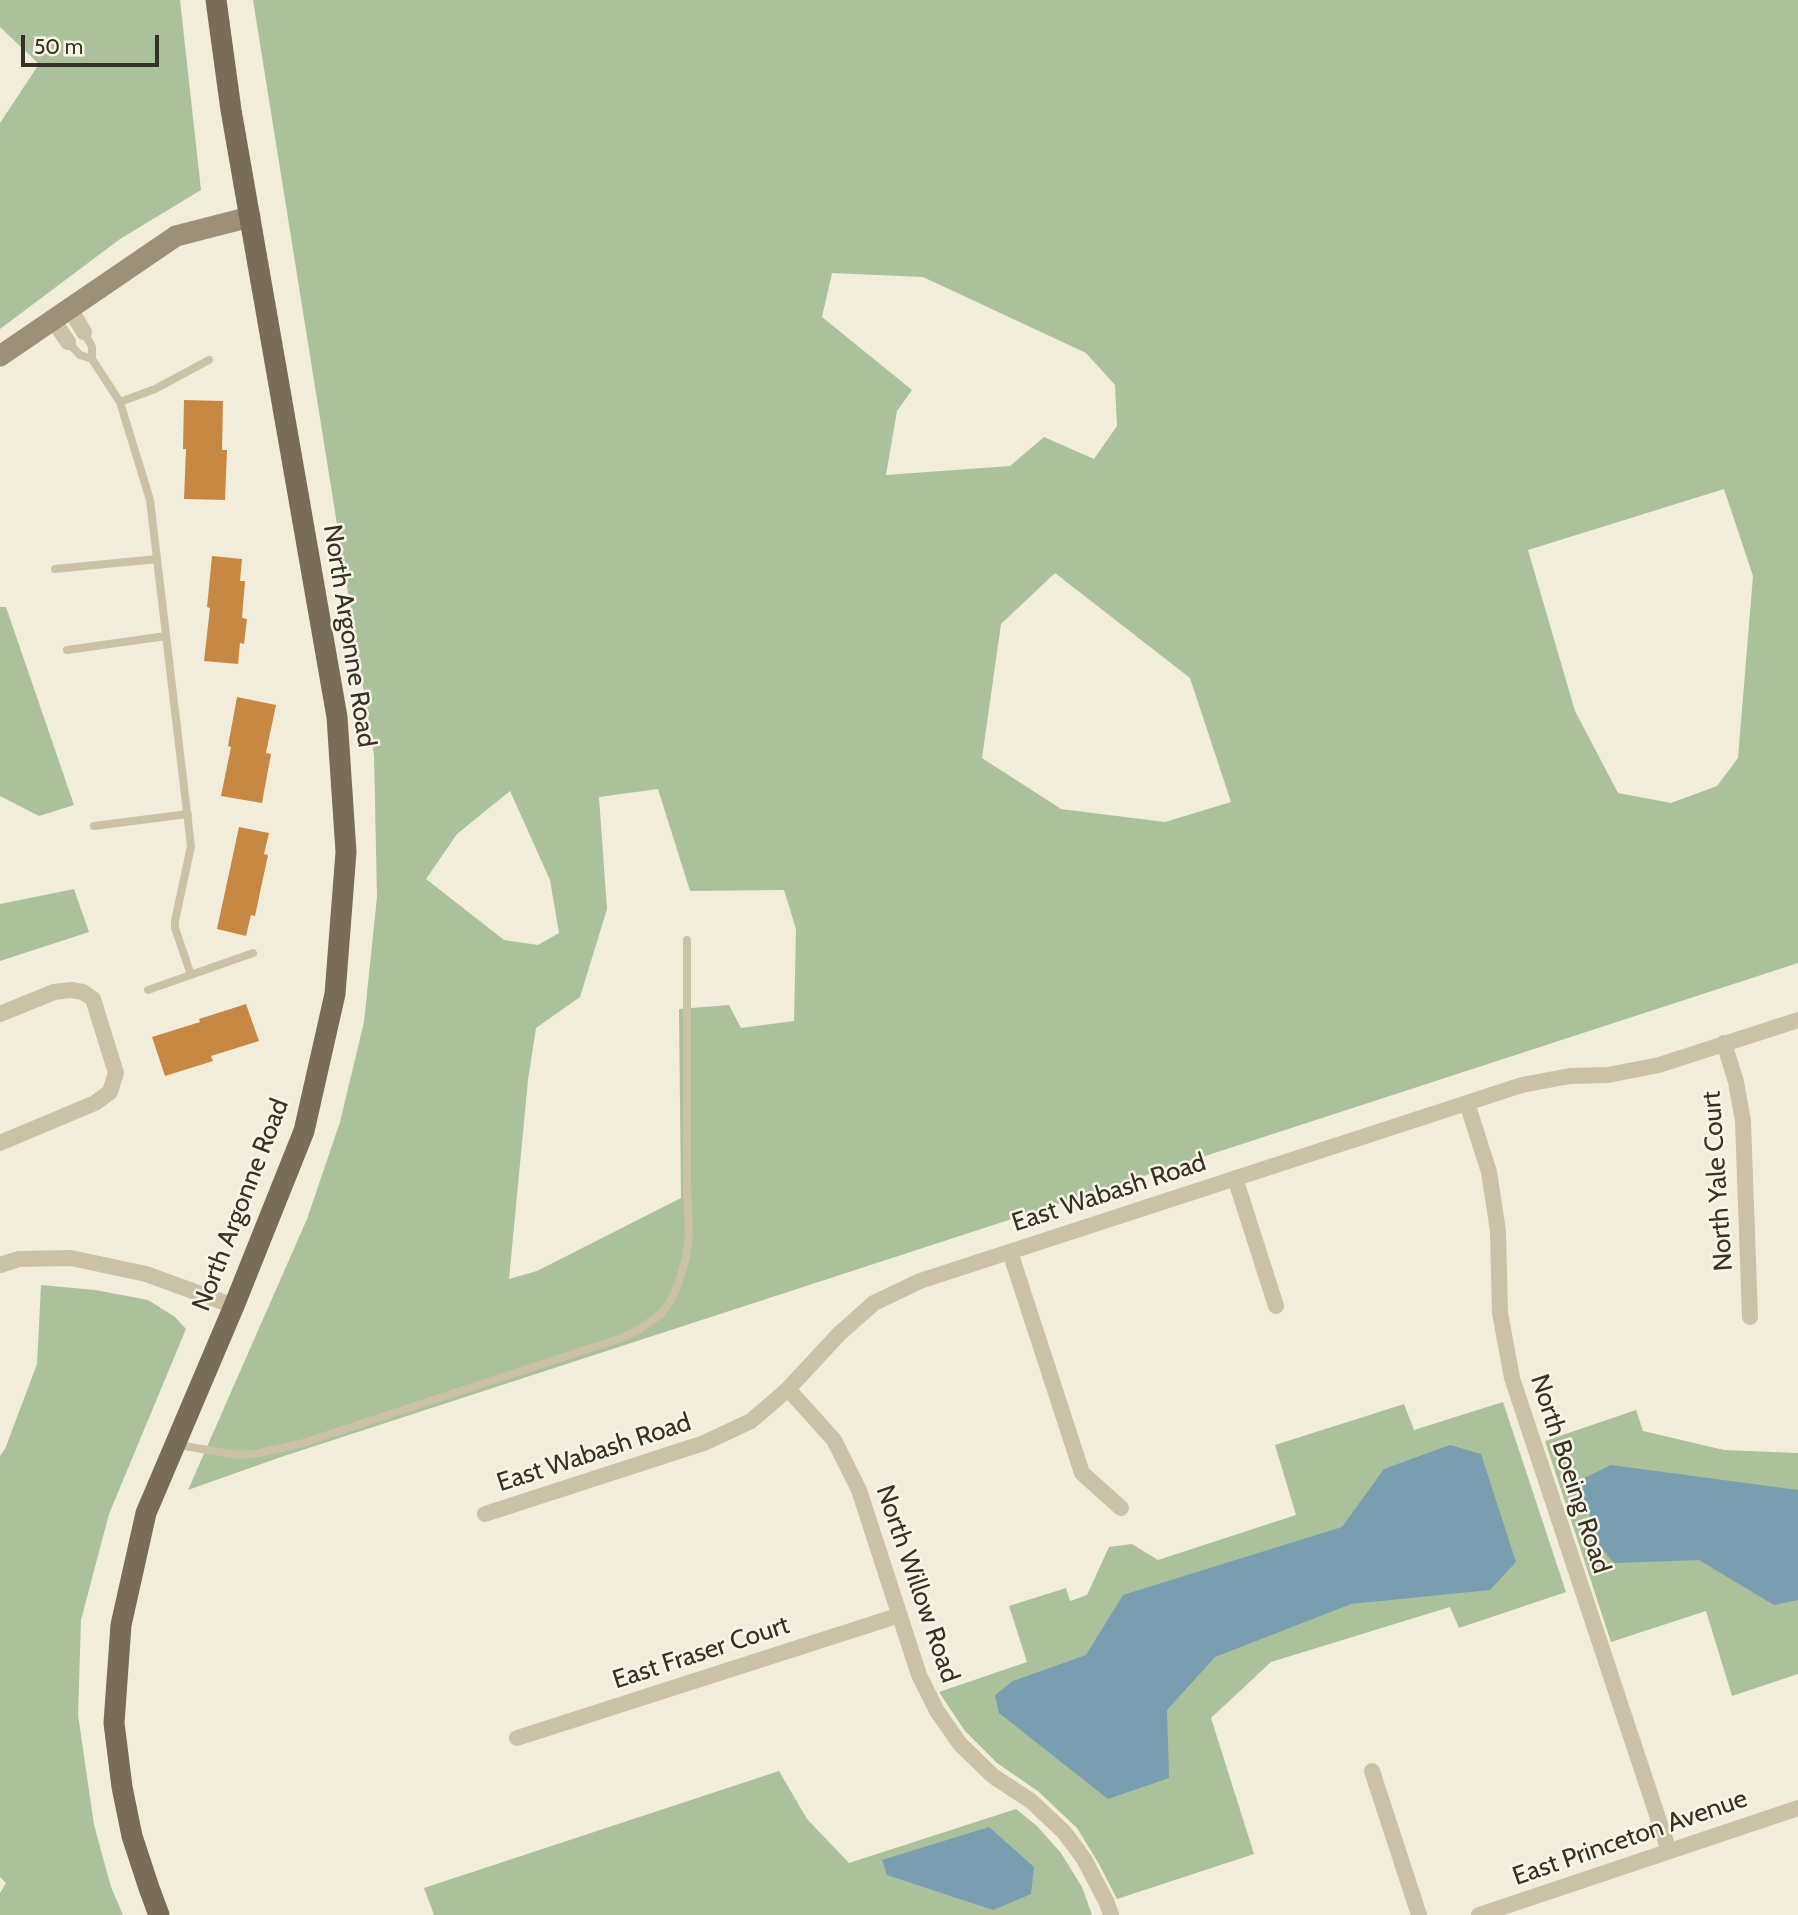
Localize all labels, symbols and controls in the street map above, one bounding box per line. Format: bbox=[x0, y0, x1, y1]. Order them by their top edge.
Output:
scale bar bbox=[24, 21, 163, 65]
text: 50 m bbox=[34, 34, 83, 59]
street label: North Argonne Road bbox=[316, 522, 382, 750]
street label: North Yale Court bbox=[1696, 1090, 1740, 1272]
street label: North Argonne Road bbox=[186, 1094, 296, 1316]
street label: East Wabash Road bbox=[1008, 1147, 1210, 1239]
street label: North Boeing Road bbox=[1523, 1370, 1617, 1578]
street label: East Wabash Road bbox=[493, 1407, 695, 1499]
street label: North Willow Road bbox=[869, 1481, 965, 1687]
street label: East Fraser Court bbox=[609, 1610, 793, 1696]
street label: East Princeton Avenue bbox=[1509, 1783, 1751, 1893]

